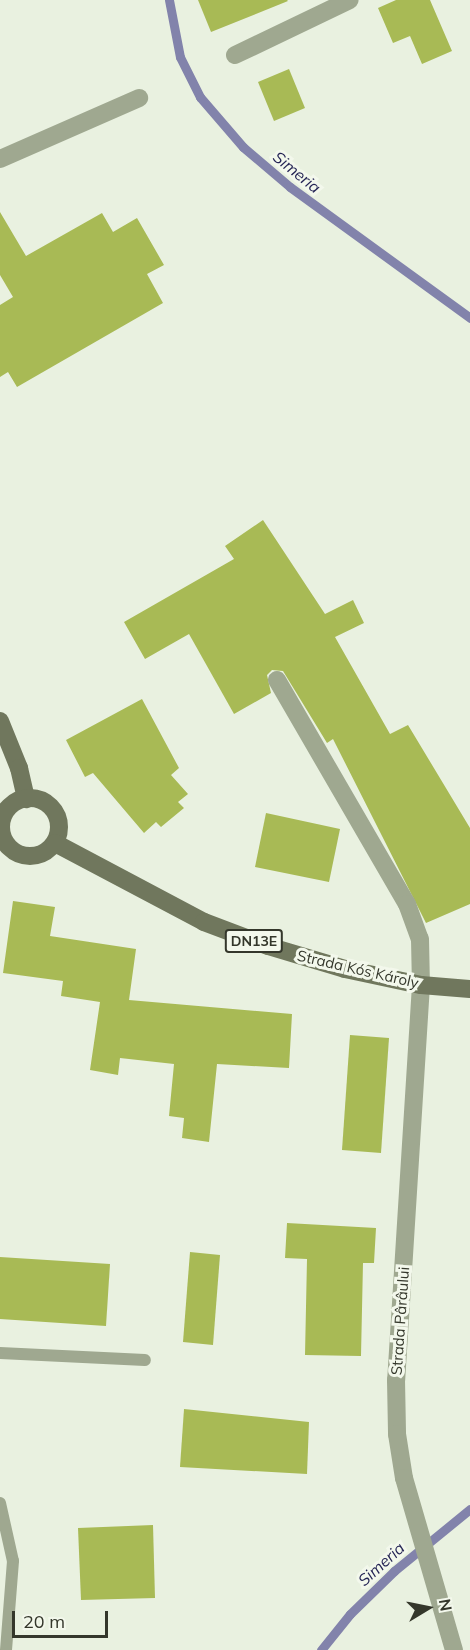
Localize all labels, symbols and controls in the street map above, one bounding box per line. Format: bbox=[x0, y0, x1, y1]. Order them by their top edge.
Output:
water label: Simeria bbox=[269, 147, 325, 197]
road number: DN13E bbox=[224, 930, 284, 952]
street label: Strada Kós Károly bbox=[296, 946, 420, 992]
street label: Strada Pârâului bbox=[387, 1266, 413, 1376]
water label: Simeria bbox=[354, 1538, 408, 1590]
north arrow bbox=[398, 1578, 458, 1638]
text: N bbox=[435, 1597, 457, 1613]
scale bar bbox=[15, 1599, 111, 1637]
text: 20 m bbox=[23, 1610, 65, 1633]

